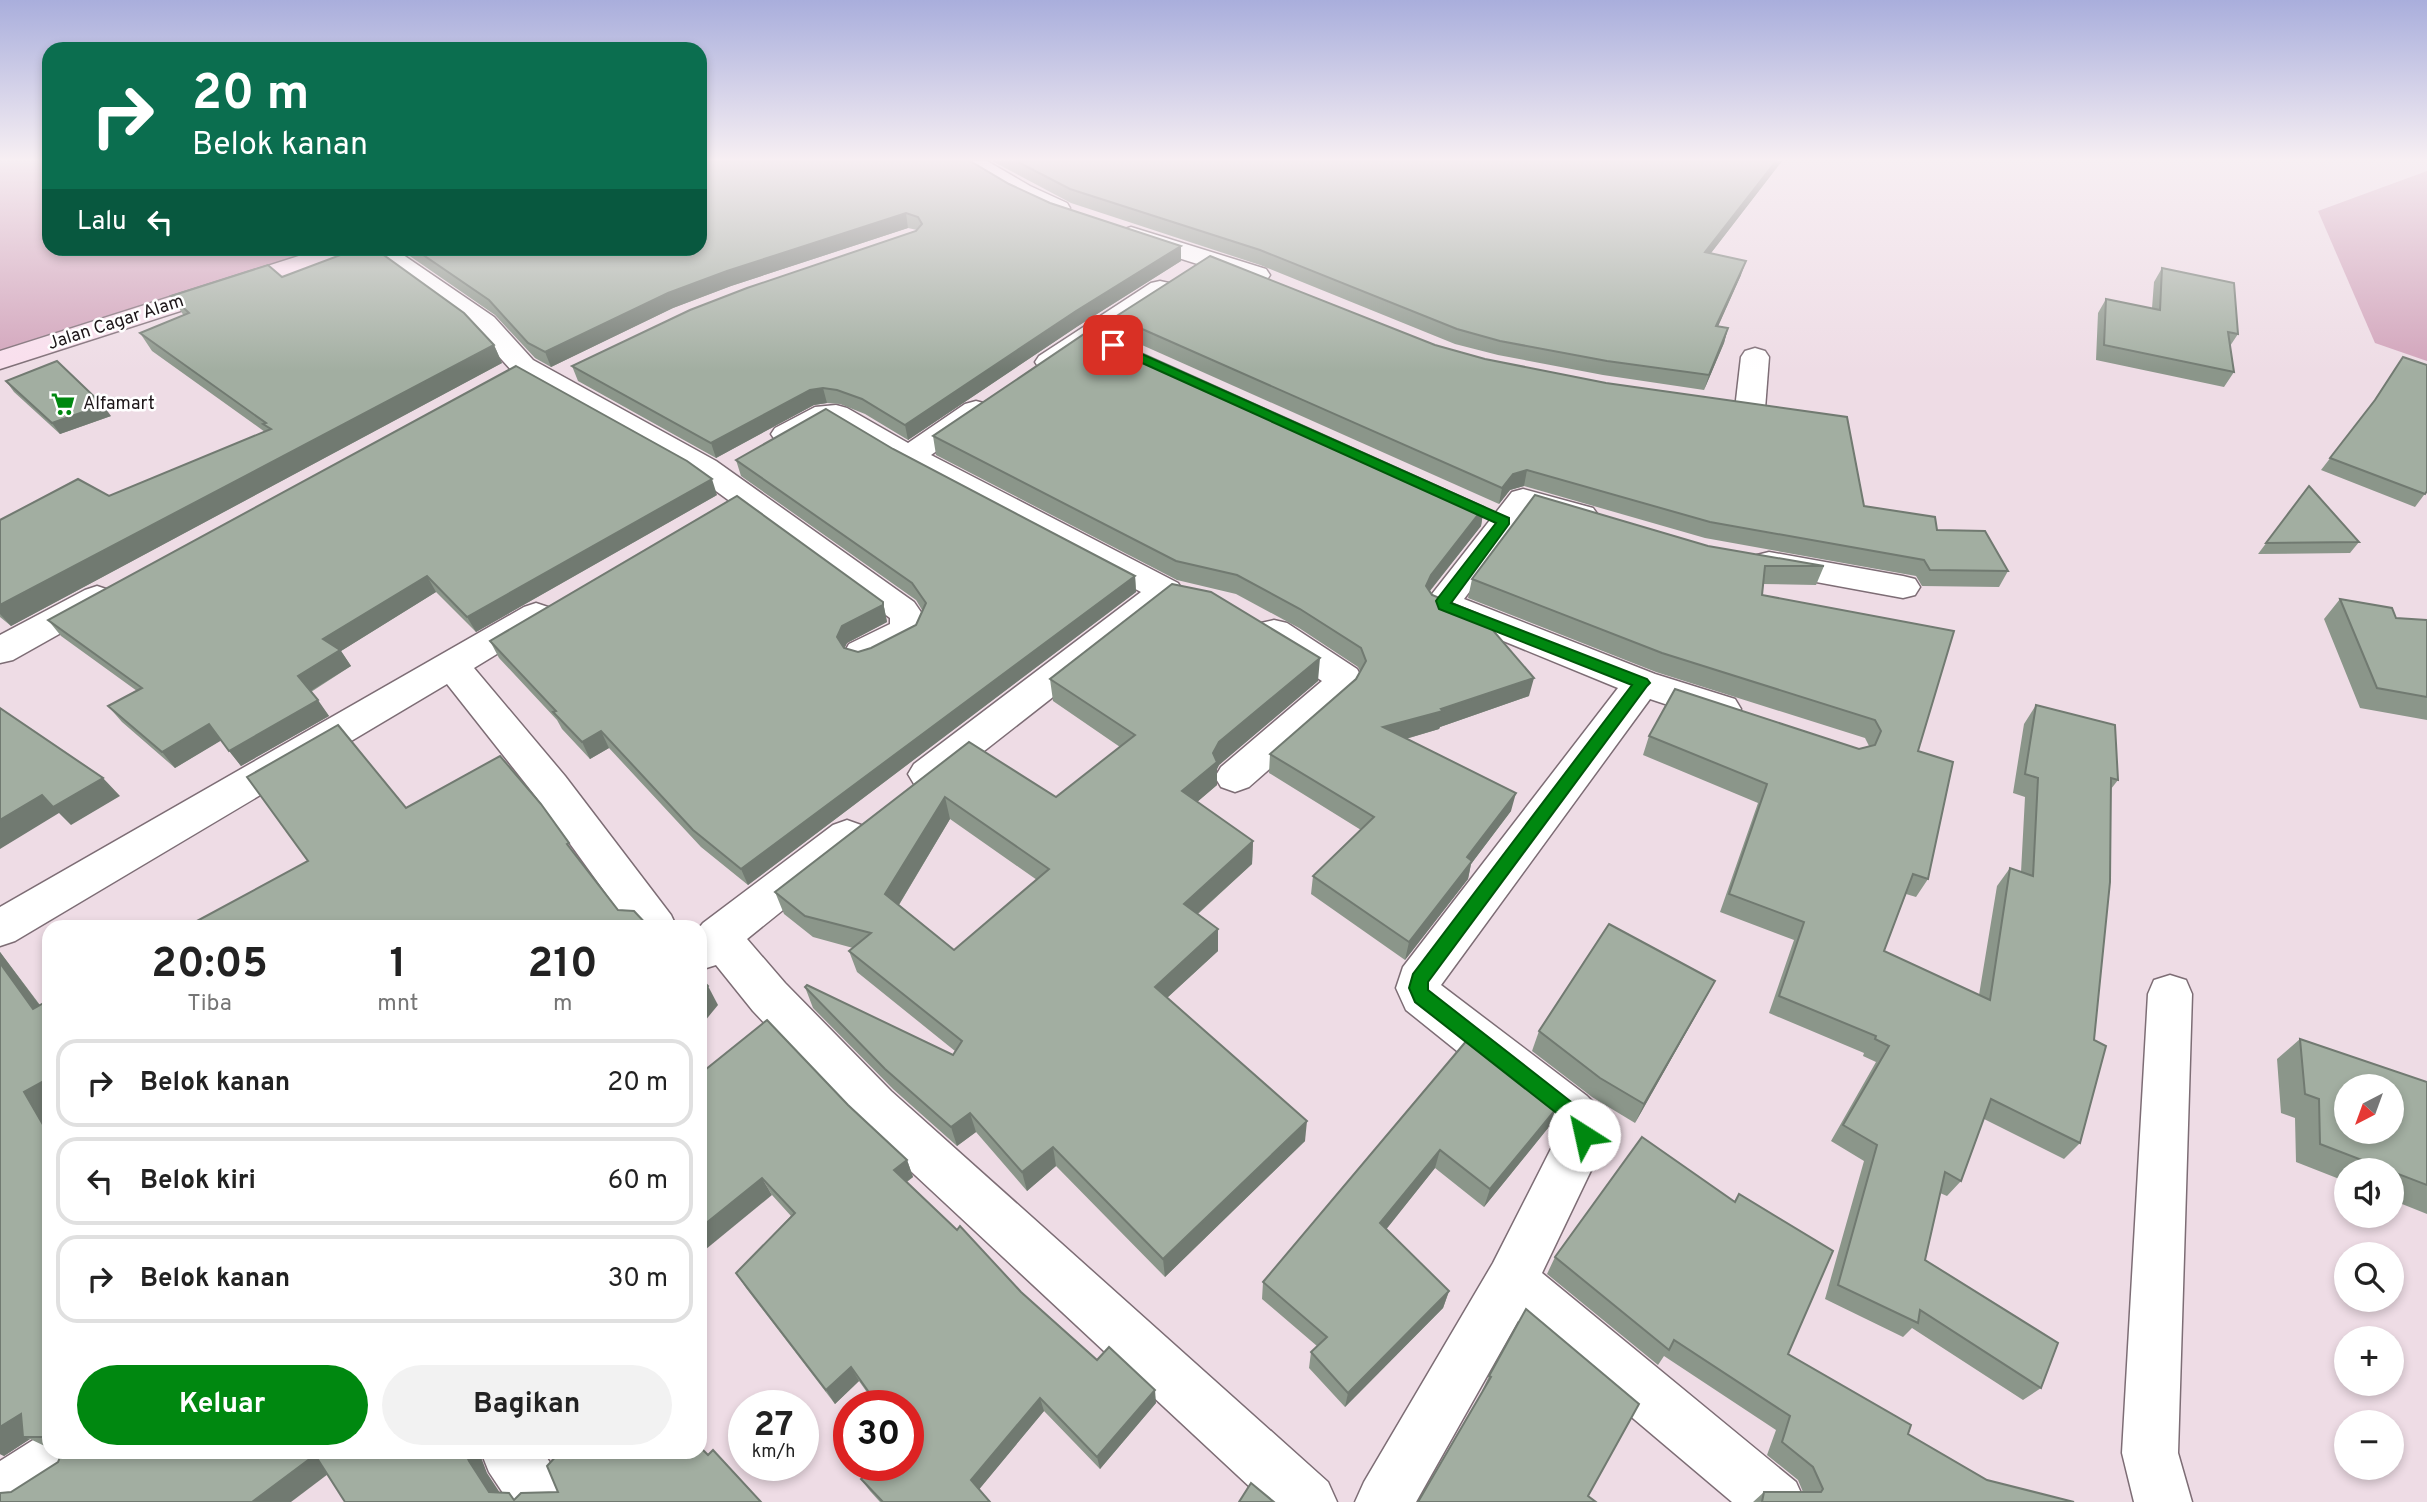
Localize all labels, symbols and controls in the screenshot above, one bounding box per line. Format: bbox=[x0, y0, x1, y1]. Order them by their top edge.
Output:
text: 20 m bbox=[192, 65, 309, 127]
icon: right bbox=[77, 70, 168, 161]
text: Belok kanan bbox=[192, 126, 368, 166]
icon: left bbox=[141, 203, 179, 241]
text: Lalu bbox=[77, 206, 127, 239]
street label: Jalan Cagar Alam bbox=[45, 290, 187, 356]
pin bbox=[1083, 315, 1143, 375]
icon: arrive bbox=[1094, 326, 1132, 364]
supermarket icon: Alfamart bbox=[49, 390, 77, 418]
place label: Alfamart bbox=[83, 393, 155, 416]
text: 20:05 bbox=[151, 939, 268, 992]
text: 1 bbox=[389, 939, 406, 992]
text: 210 bbox=[528, 939, 598, 992]
text: Tiba bbox=[187, 990, 232, 1019]
text: mnt bbox=[377, 990, 418, 1019]
text: m bbox=[553, 990, 572, 1019]
icon: right bbox=[81, 1064, 119, 1102]
text: Belok kanan bbox=[140, 1067, 290, 1100]
text: 20 m bbox=[607, 1067, 668, 1100]
north arrow bbox=[2334, 1074, 2404, 1144]
map controls bbox=[2334, 1074, 2404, 1480]
position arrow bbox=[1547, 1098, 1621, 1172]
button: sound bbox=[2334, 1158, 2404, 1228]
icon: left bbox=[81, 1162, 119, 1200]
text: Belok kiri bbox=[140, 1165, 256, 1198]
text: 60 m bbox=[608, 1165, 668, 1198]
button: search bbox=[2334, 1242, 2404, 1312]
icon: right bbox=[81, 1260, 119, 1298]
text: Belok kanan bbox=[140, 1263, 290, 1296]
text: 30 m bbox=[608, 1263, 668, 1296]
button: + bbox=[2334, 1326, 2404, 1396]
button: Keluar bbox=[77, 1365, 368, 1445]
button: Bagikan bbox=[382, 1365, 672, 1445]
speed limit sign: 30 bbox=[833, 1390, 924, 1481]
text: 27 bbox=[754, 1404, 793, 1448]
button: − bbox=[2334, 1410, 2404, 1480]
text: km/h bbox=[752, 1441, 795, 1464]

